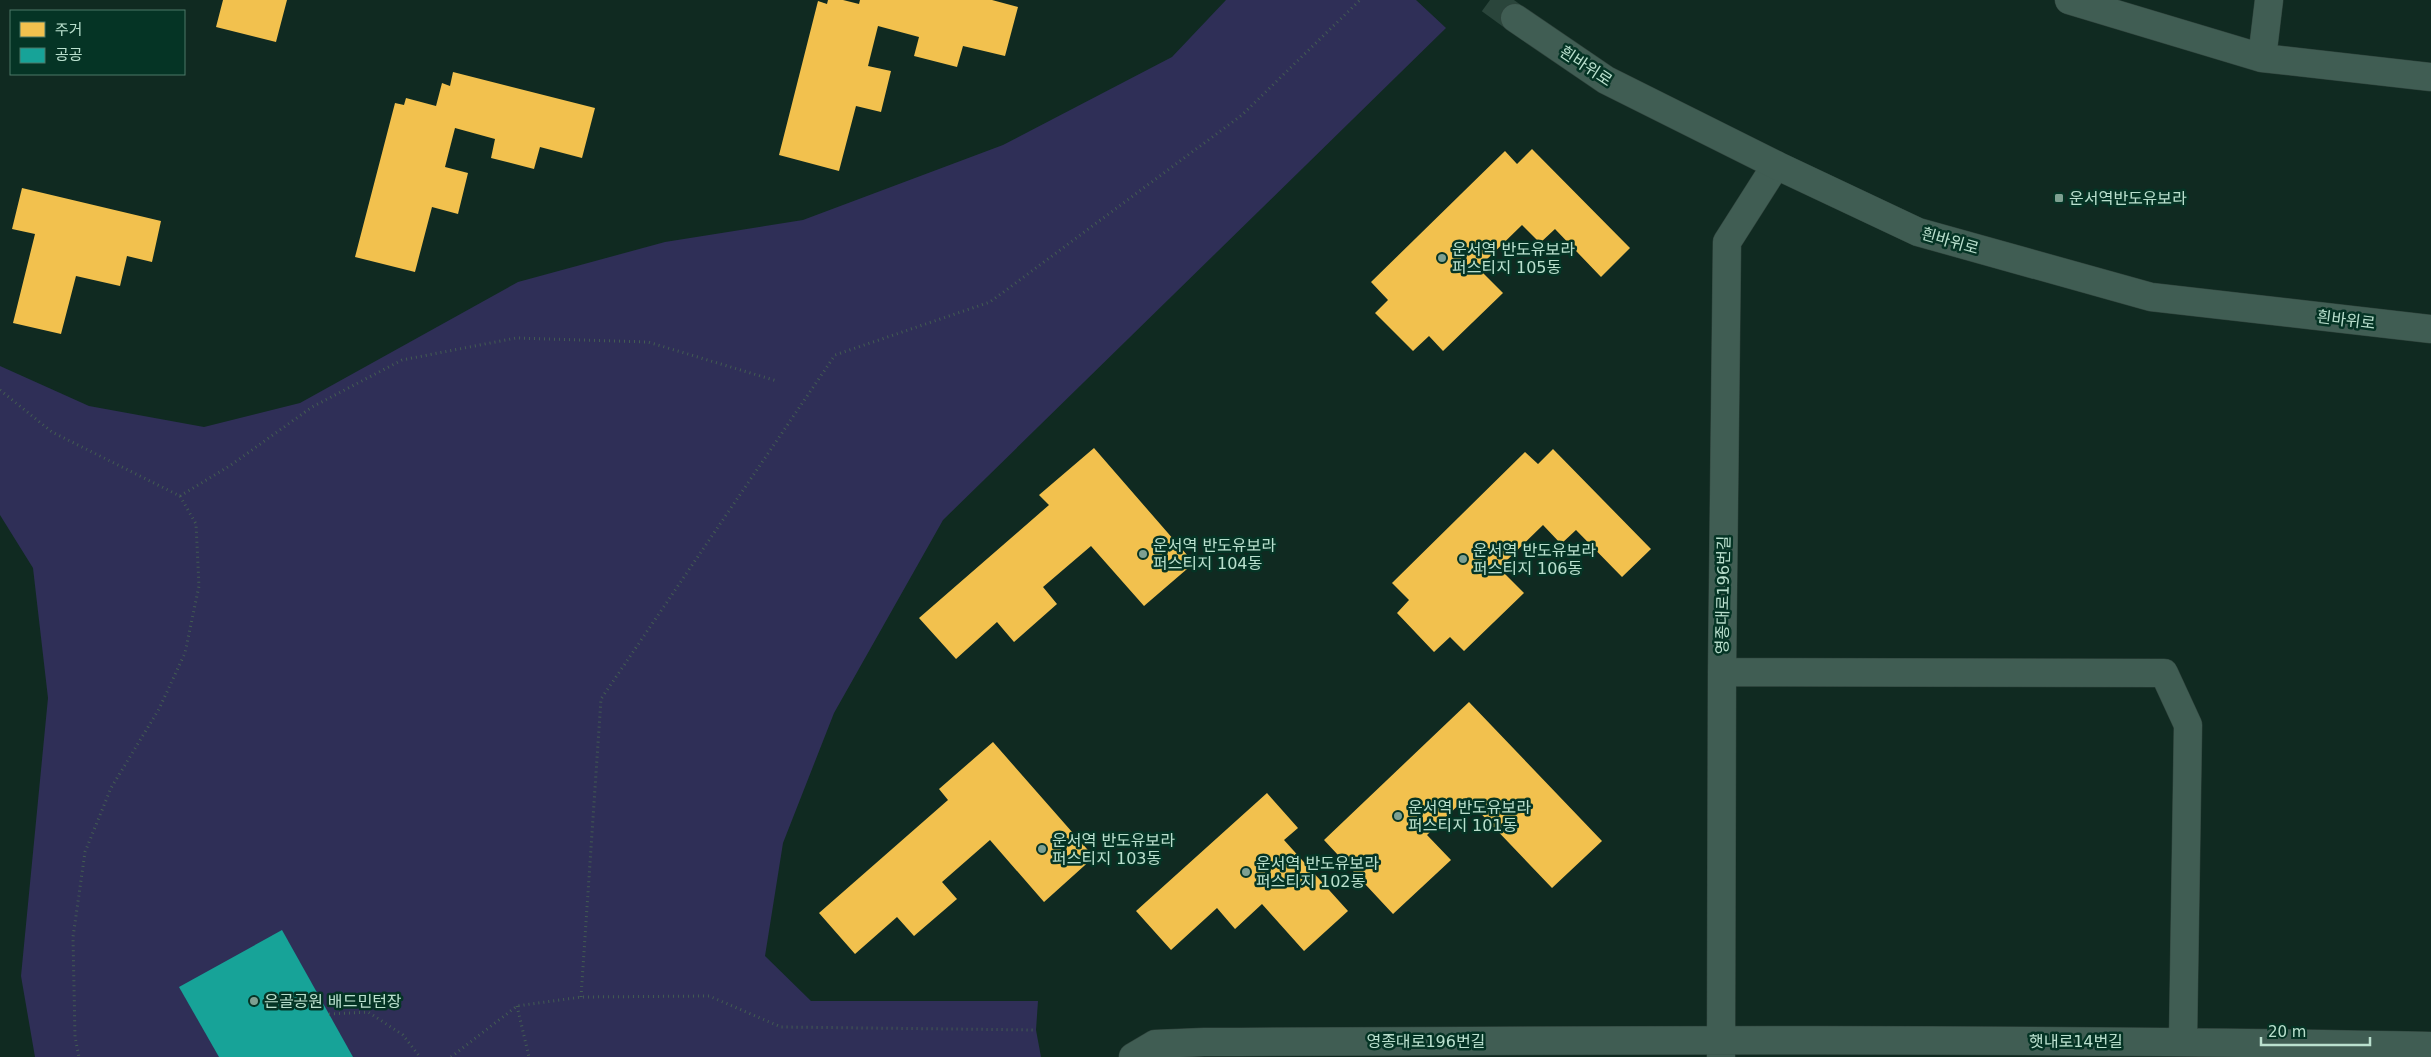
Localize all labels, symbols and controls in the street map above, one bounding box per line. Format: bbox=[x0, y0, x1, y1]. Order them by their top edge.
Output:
legend bbox=[10, 10, 185, 75]
text: 주거 bbox=[55, 21, 83, 39]
street label: 흰바위로 bbox=[1556, 42, 1616, 90]
text: 공공 bbox=[55, 46, 83, 64]
place label: 운서역반도유보라 bbox=[2069, 189, 2187, 208]
marker: 운서역반도유보라 bbox=[2053, 192, 2065, 204]
street label: 흰바위로 bbox=[1919, 224, 1981, 258]
place label: 운서역 반도유보라 퍼스티지 105동 bbox=[1452, 240, 1575, 277]
marker: 운서역 반도유보라 퍼스티지 105동 bbox=[1436, 252, 1448, 264]
street label: 흰바위로 bbox=[2316, 307, 2377, 333]
street label: 영종대로196번길 bbox=[1712, 535, 1734, 655]
place label: 운서역 반도유보라 퍼스티지 104동 bbox=[1153, 536, 1276, 573]
place label: 운서역 반도유보라 퍼스티지 106동 bbox=[1473, 541, 1596, 578]
marker: 운서역 반도유보라 퍼스티지 104동 bbox=[1137, 548, 1149, 560]
marker: 운서역 반도유보라 퍼스티지 106동 bbox=[1457, 553, 1469, 565]
place label: 운서역 반도유보라 퍼스티지 101동 bbox=[1408, 798, 1531, 835]
marker: 운서역 반도유보라 퍼스티지 101동 bbox=[1392, 810, 1404, 822]
place label: 운서역 반도유보라 퍼스티지 103동 bbox=[1052, 831, 1175, 868]
marker: 운서역 반도유보라 퍼스티지 103동 bbox=[1036, 843, 1048, 855]
place label: 운서역 반도유보라 퍼스티지 102동 bbox=[1256, 854, 1379, 891]
marker: 운서역 반도유보라 퍼스티지 102동 bbox=[1240, 866, 1252, 878]
place label: 은골공원 배드민턴장 bbox=[264, 992, 402, 1011]
marker: 은골공원 배드민턴장 bbox=[248, 995, 260, 1007]
scale bar bbox=[2261, 1014, 2370, 1046]
text: 20 m bbox=[2268, 1023, 2306, 1041]
street label: 영종대로196번길 bbox=[1367, 1032, 1485, 1051]
street label: 햇내로14번길 bbox=[2029, 1032, 2123, 1051]

